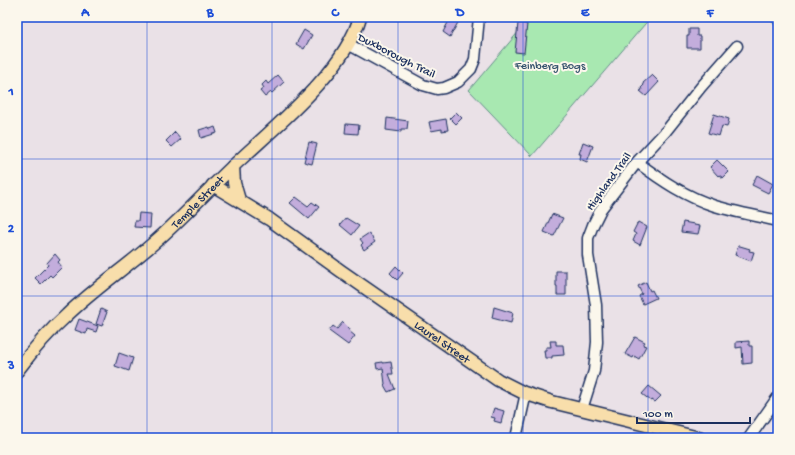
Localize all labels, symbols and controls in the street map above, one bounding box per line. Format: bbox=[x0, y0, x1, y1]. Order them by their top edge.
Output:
text: A bbox=[80, 6, 90, 21]
text: B bbox=[206, 6, 215, 21]
text: C bbox=[330, 6, 340, 21]
text: D bbox=[455, 6, 465, 21]
text: E bbox=[581, 6, 590, 21]
text: F bbox=[706, 6, 715, 21]
street label: Duxborough Trail bbox=[354, 31, 438, 83]
park label: Feinberg Bogs bbox=[514, 60, 586, 74]
text: 1 bbox=[7, 85, 14, 100]
street label: Highland Trail bbox=[584, 150, 636, 214]
street label: Temple Street bbox=[168, 173, 229, 233]
text: 2 bbox=[8, 222, 15, 237]
street label: Laurel Street bbox=[411, 319, 473, 368]
text: 3 bbox=[7, 359, 15, 374]
scale bar bbox=[637, 399, 750, 425]
text: 100 m bbox=[642, 408, 673, 422]

